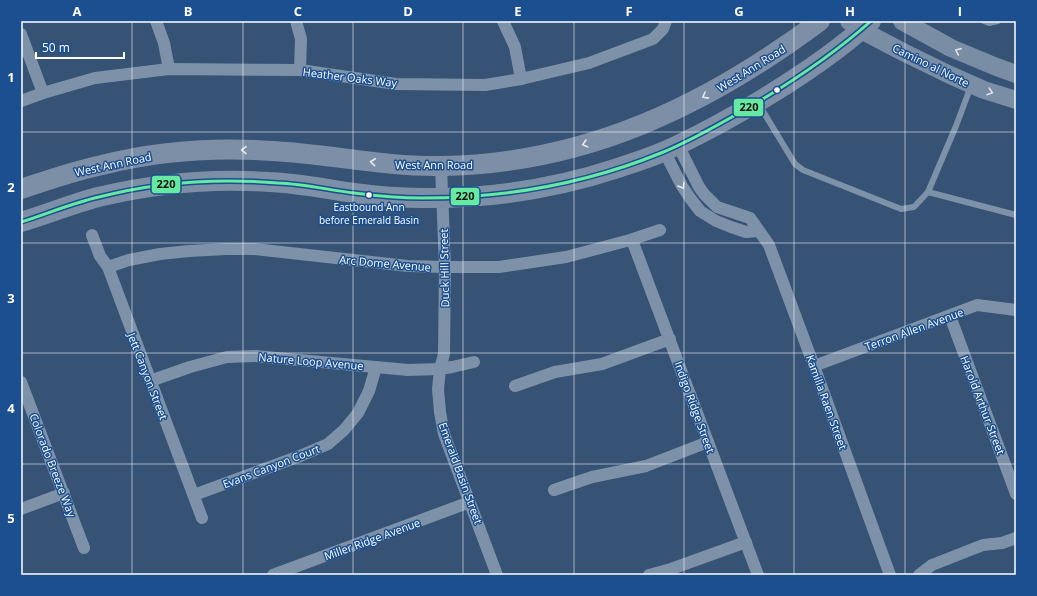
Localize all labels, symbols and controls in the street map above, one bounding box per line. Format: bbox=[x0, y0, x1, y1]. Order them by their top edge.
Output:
text: A bbox=[73, 2, 82, 20]
text: B bbox=[184, 2, 193, 20]
text: C bbox=[294, 2, 302, 20]
text: D bbox=[403, 2, 413, 20]
text: E bbox=[514, 2, 522, 20]
text: F bbox=[625, 2, 633, 20]
text: G bbox=[734, 2, 744, 20]
text: H bbox=[845, 2, 855, 20]
text: I bbox=[958, 2, 962, 20]
scale bar bbox=[36, 34, 124, 60]
text: 50 m bbox=[42, 39, 70, 56]
street label: Camino al Norte bbox=[890, 40, 972, 90]
street label: West Ann Road bbox=[714, 41, 788, 95]
one-way arrow bbox=[955, 48, 963, 56]
street label: Heather Oaks Way bbox=[302, 64, 399, 90]
text: 1 bbox=[7, 68, 15, 86]
unlabelled marker bbox=[772, 85, 782, 95]
one-way arrow bbox=[987, 87, 994, 96]
one-way arrow bbox=[702, 91, 709, 98]
line badge: 220 bbox=[733, 98, 764, 117]
text: 220 bbox=[740, 99, 758, 114]
one-way arrow bbox=[581, 140, 588, 148]
one-way arrow bbox=[241, 146, 247, 154]
street label: West Ann Road bbox=[73, 149, 153, 179]
street label: West Ann Road bbox=[395, 157, 473, 172]
one-way arrow bbox=[370, 158, 376, 167]
line badge: 220 bbox=[151, 175, 181, 194]
text: 220 bbox=[157, 176, 175, 191]
text: 2 bbox=[7, 178, 15, 196]
one-way arrow bbox=[678, 182, 685, 189]
line badge: 220 bbox=[450, 187, 480, 206]
text: 220 bbox=[456, 188, 474, 203]
marker: Eastbound Ann before Emerald Basin bbox=[364, 190, 374, 200]
place label: Eastbound Ann before Emerald Basin bbox=[319, 200, 419, 227]
street label: Duck Hill Street bbox=[436, 228, 452, 307]
street label: Arc Dome Avenue bbox=[339, 252, 431, 274]
text: 3 bbox=[7, 289, 15, 307]
street label: Terron Allen Avenue bbox=[863, 304, 965, 354]
street label: Jett Canyon Street bbox=[124, 329, 172, 422]
street label: Nature Loop Avenue bbox=[258, 349, 364, 373]
street label: Kamilla Raen Street bbox=[803, 353, 851, 451]
street label: Harold Arthur Street bbox=[957, 353, 1009, 457]
street label: Indigo Ridge Street bbox=[671, 359, 719, 455]
text: 4 bbox=[7, 399, 15, 417]
street label: Colorado Breeze Way bbox=[26, 411, 80, 519]
street label: Emerald Basin Street bbox=[436, 420, 486, 526]
street label: Evans Canyon Court bbox=[220, 441, 322, 491]
text: 5 bbox=[7, 509, 15, 527]
street label: Miller Ridge Avenue bbox=[322, 515, 422, 563]

